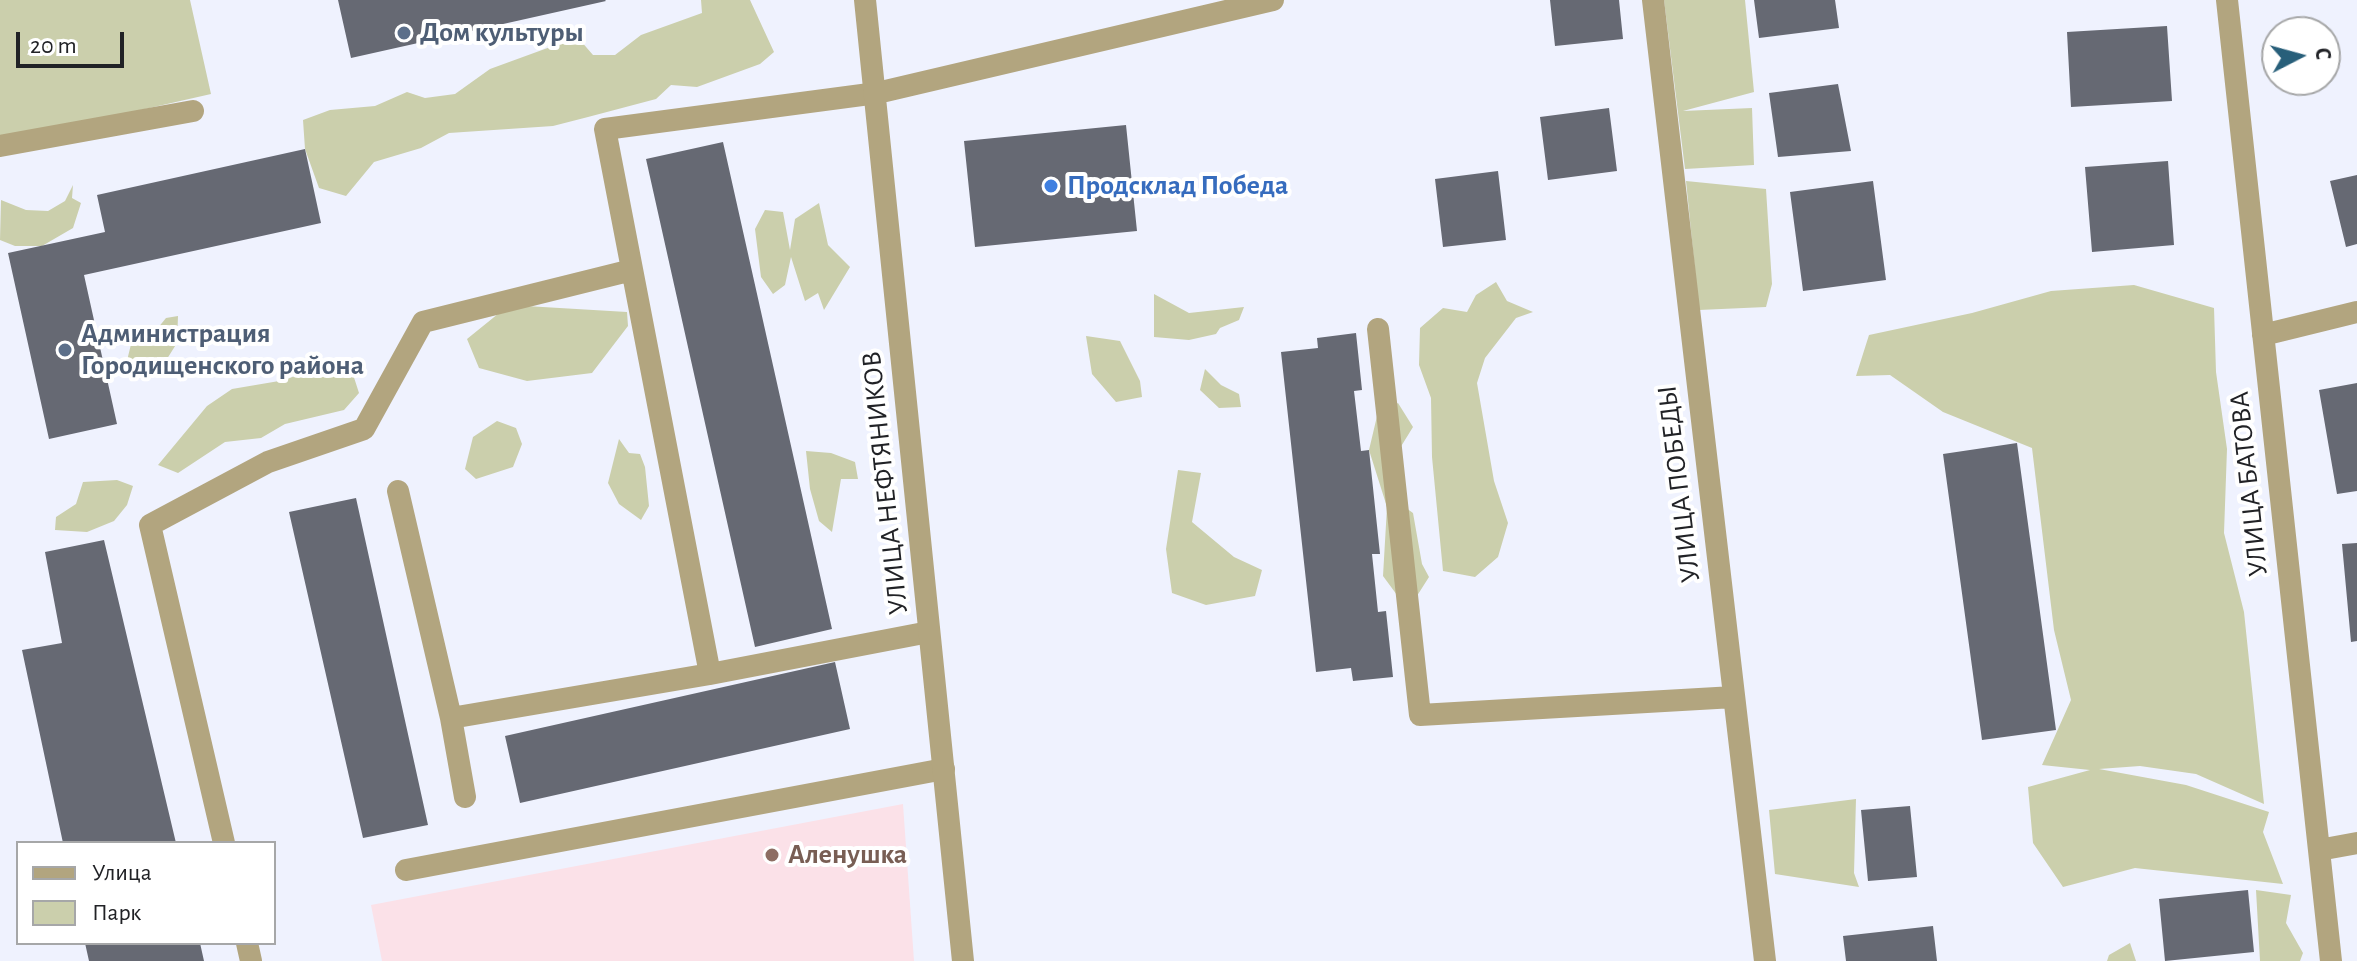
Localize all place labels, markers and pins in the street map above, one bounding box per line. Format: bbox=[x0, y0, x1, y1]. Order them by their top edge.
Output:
place label: Дом культуры bbox=[420, 16, 584, 50]
marker: Дом культуры bbox=[395, 24, 413, 42]
place label: Продсклад Победа bbox=[1067, 169, 1288, 203]
marker: Продсклад Победа bbox=[1042, 177, 1060, 195]
place label: Администрация Городищенского района bbox=[81, 317, 364, 383]
marker: Администрация Городищенского района bbox=[56, 341, 74, 359]
place label: Аленушка bbox=[788, 838, 907, 872]
marker: Аленушка bbox=[763, 846, 781, 864]

